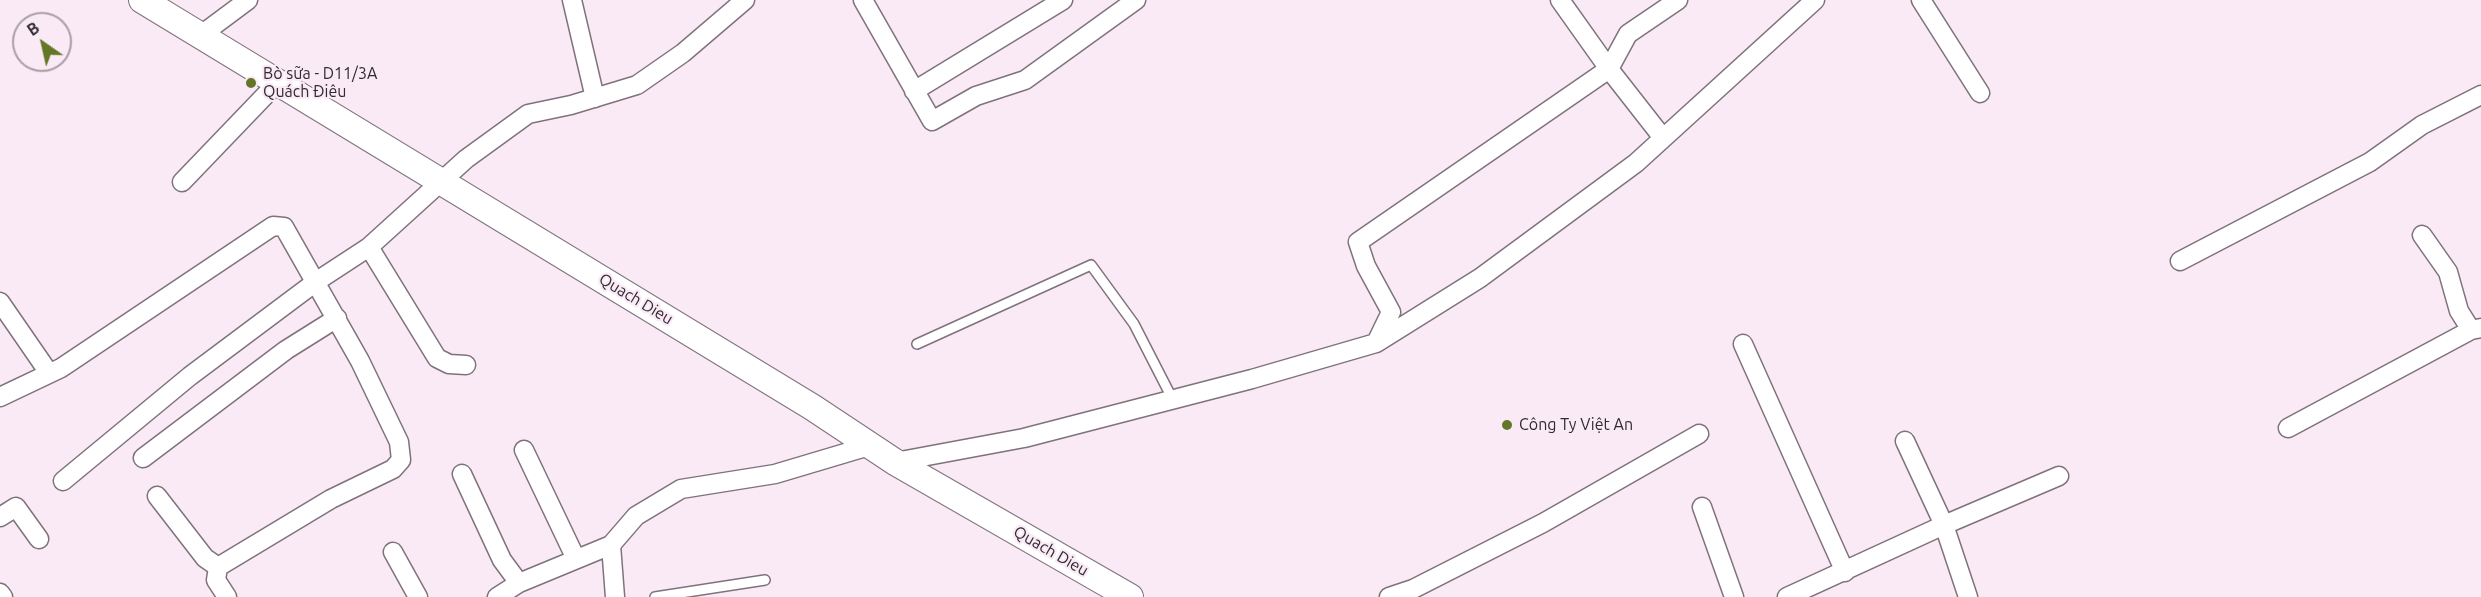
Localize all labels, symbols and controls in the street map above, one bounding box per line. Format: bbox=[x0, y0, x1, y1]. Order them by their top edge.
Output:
north arrow bbox=[12, 12, 72, 72]
text: B bbox=[24, 18, 42, 39]
place label: Bò sữa - D11/3A Quách Điêu bbox=[263, 64, 377, 102]
marker: Bò sữa - D11/3A Quách Điêu bbox=[244, 76, 258, 90]
street label: Quach Dieu bbox=[595, 269, 677, 329]
place label: Công Ty Việt An bbox=[1519, 415, 1633, 435]
marker: Công Ty Việt An bbox=[1500, 418, 1514, 432]
street label: Quach Dieu bbox=[1010, 522, 1092, 580]

